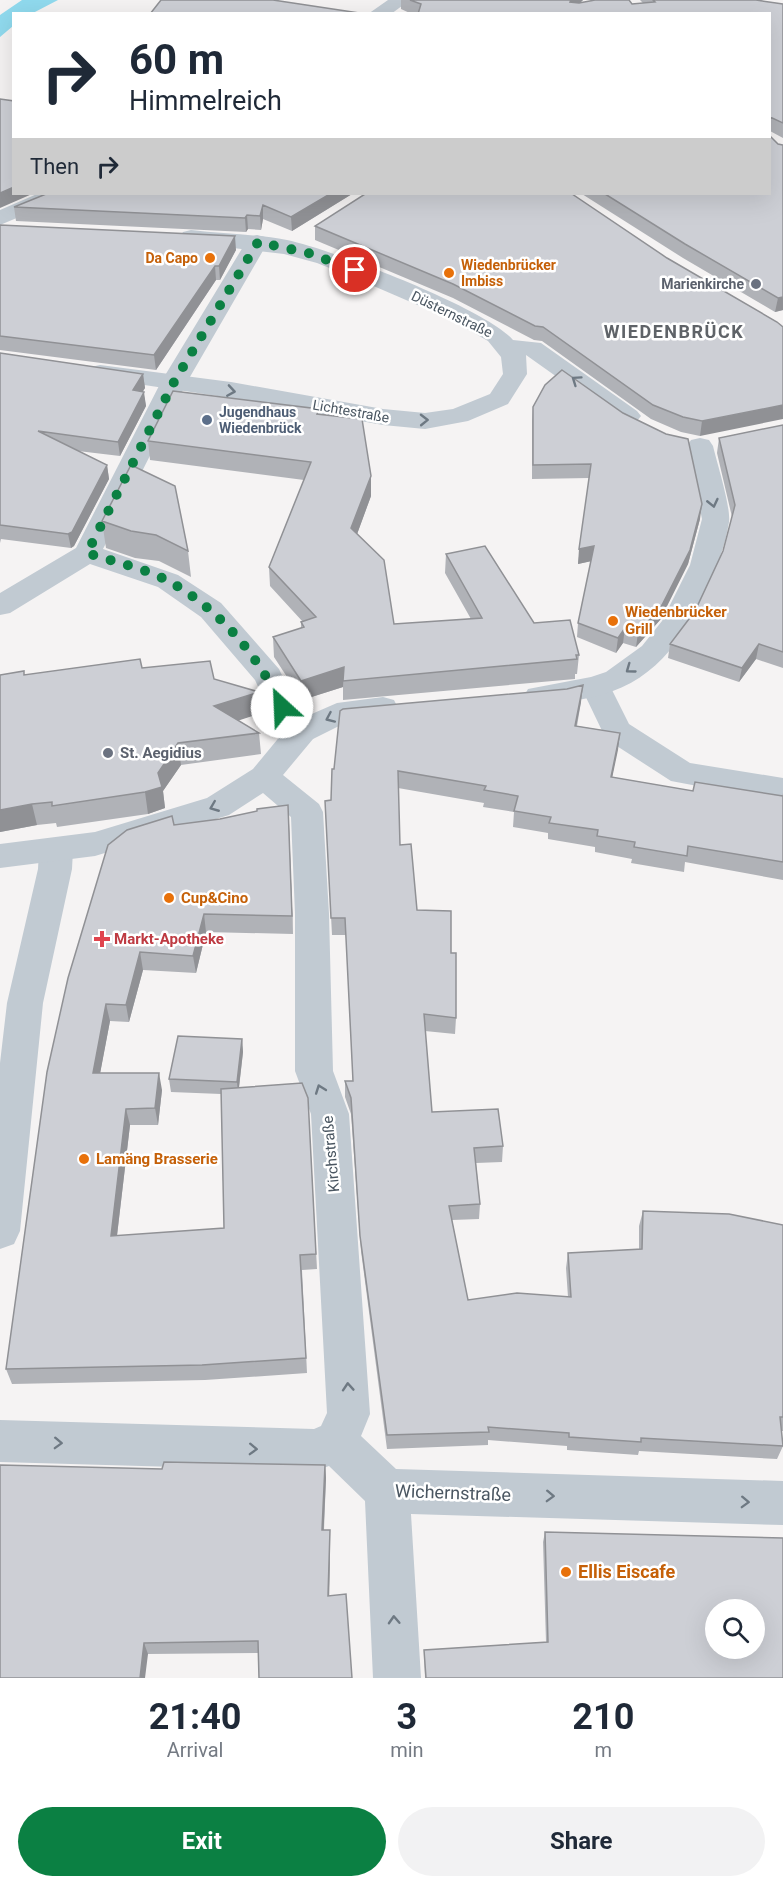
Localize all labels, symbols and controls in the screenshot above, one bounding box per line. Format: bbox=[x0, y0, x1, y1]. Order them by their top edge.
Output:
text: 60 m bbox=[129, 35, 224, 84]
icon: right bbox=[30, 36, 108, 114]
text: Himmelreich bbox=[129, 85, 282, 117]
icon: right bbox=[91, 150, 124, 183]
text: Then bbox=[30, 154, 79, 179]
pin bbox=[329, 244, 380, 295]
place label: Da Capo bbox=[146, 250, 198, 266]
marker: Da Capo bbox=[203, 251, 217, 265]
icon: arrive bbox=[338, 253, 371, 286]
place label: Wiedenbrücker Imbiss bbox=[461, 257, 556, 289]
marker: Wiedenbrücker Imbiss bbox=[442, 266, 456, 280]
place label: Marienkirche bbox=[661, 276, 744, 292]
marker: Marienkirche bbox=[749, 277, 763, 291]
street label: Düsternstraße bbox=[409, 287, 495, 341]
district label: WIEDENBRÜCK bbox=[604, 321, 744, 342]
one-way arrow bbox=[571, 376, 582, 387]
one-way arrow bbox=[227, 384, 236, 396]
street label: Lichtestraße bbox=[311, 396, 391, 426]
place label: Jugendhaus Wiedenbrück bbox=[219, 404, 302, 436]
marker: Jugendhaus Wiedenbrück bbox=[200, 413, 214, 427]
one-way arrow bbox=[419, 414, 428, 426]
one-way arrow bbox=[705, 498, 718, 508]
place label: Wiedenbrücker Grill bbox=[625, 603, 727, 638]
marker: Wiedenbrücker Grill bbox=[606, 614, 620, 628]
one-way arrow bbox=[625, 662, 636, 673]
position arrow bbox=[250, 675, 314, 739]
one-way arrow bbox=[325, 711, 336, 723]
place label: St. Aegidius bbox=[120, 744, 202, 762]
marker: St. Aegidius bbox=[101, 746, 115, 760]
one-way arrow bbox=[210, 800, 221, 812]
place label: Cup&Cino bbox=[181, 889, 248, 907]
marker: Cup&Cino bbox=[162, 891, 176, 905]
place label: Markt-Apotheke bbox=[114, 930, 224, 948]
marker: Markt-Apotheke bbox=[95, 932, 109, 946]
one-way arrow bbox=[315, 1084, 328, 1095]
street label: Kirchstraße bbox=[319, 1115, 343, 1193]
place label: Lamäng Brasserie bbox=[96, 1150, 218, 1168]
marker: Lamäng Brasserie bbox=[77, 1152, 91, 1166]
one-way arrow bbox=[341, 1382, 354, 1391]
one-way arrow bbox=[54, 1436, 63, 1449]
one-way arrow bbox=[249, 1442, 258, 1455]
street label: Wichernstraße bbox=[395, 1480, 511, 1505]
one-way arrow bbox=[546, 1490, 555, 1503]
one-way arrow bbox=[741, 1496, 750, 1508]
place label: Ellis Eiscafe bbox=[578, 1561, 676, 1582]
marker: Ellis Eiscafe bbox=[559, 1565, 573, 1579]
map controls bbox=[705, 1599, 765, 1659]
button: search bbox=[705, 1599, 765, 1659]
one-way arrow bbox=[387, 1615, 400, 1624]
text: 21:40 bbox=[149, 1696, 241, 1738]
text: 3 bbox=[397, 1696, 417, 1738]
text: 210 bbox=[572, 1696, 634, 1738]
text: Arrival bbox=[167, 1738, 223, 1762]
text: min bbox=[390, 1738, 424, 1762]
text: m bbox=[595, 1738, 612, 1762]
button: Exit bbox=[18, 1807, 386, 1876]
button: Share bbox=[398, 1807, 765, 1876]

